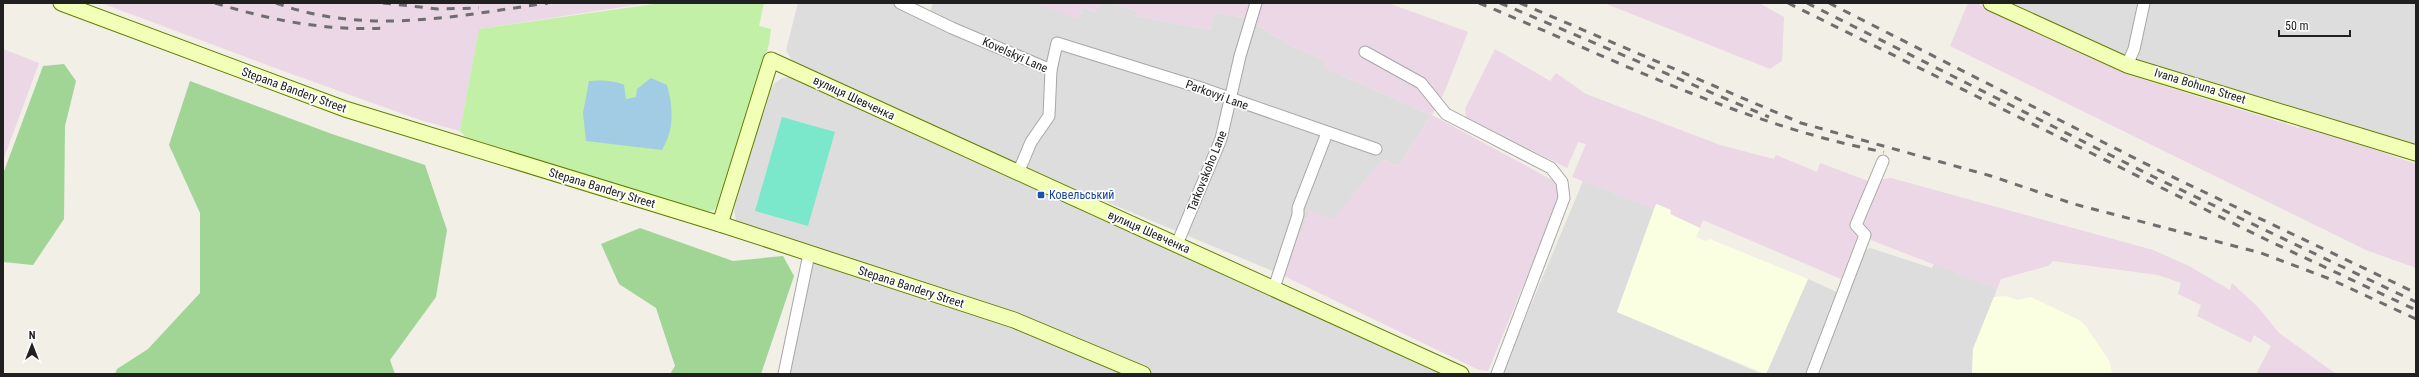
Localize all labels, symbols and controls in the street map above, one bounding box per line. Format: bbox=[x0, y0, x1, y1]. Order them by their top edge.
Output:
scale bar bbox=[2279, 12, 2350, 38]
text: 50 m bbox=[2285, 19, 2309, 33]
street label: Kovelskyi Lane bbox=[980, 34, 1050, 76]
street label: Stepana Bandery Street bbox=[240, 64, 349, 116]
street label: Ivana Bohuna Street bbox=[2153, 65, 2248, 107]
street label: вулиця Шевченка bbox=[811, 73, 897, 123]
street label: Parkovyi Lane bbox=[1184, 77, 1251, 113]
street label: Tarkovskoho Lane bbox=[1184, 128, 1230, 213]
street label: Stepana Bandery Street bbox=[547, 165, 657, 211]
place label: Ковельський bbox=[1049, 188, 1114, 202]
marker: Ковельський bbox=[1036, 190, 1046, 200]
street label: вулиця Шевченка bbox=[1106, 208, 1192, 256]
street label: Stepana Bandery Street bbox=[856, 263, 966, 311]
north arrow bbox=[12, 325, 52, 365]
text: N bbox=[29, 329, 36, 342]

